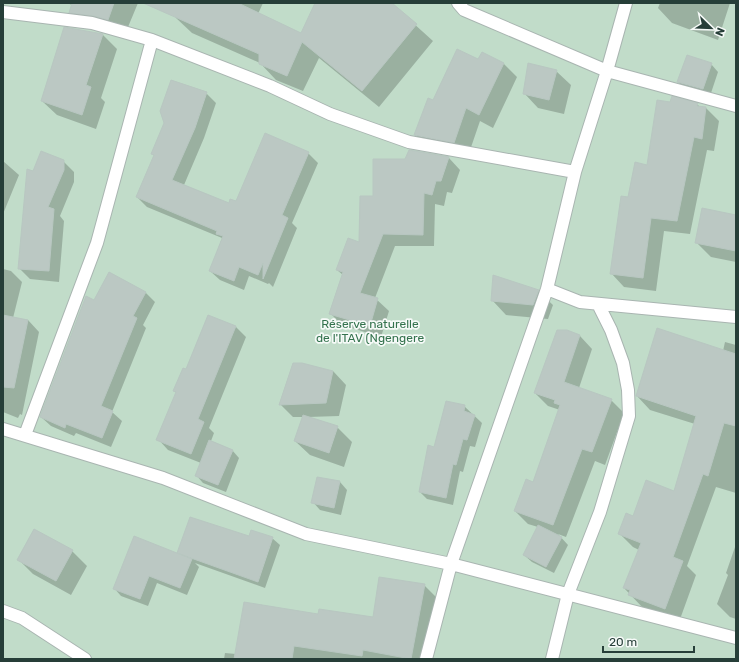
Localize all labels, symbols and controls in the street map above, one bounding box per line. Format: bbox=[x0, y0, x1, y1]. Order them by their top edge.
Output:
north arrow bbox=[691, 8, 731, 48]
text: N bbox=[712, 26, 727, 38]
park label: Réserve naturelle de l'ITAV (Ngengere bbox=[316, 317, 424, 345]
scale bar bbox=[603, 628, 694, 654]
text: 20 m bbox=[609, 635, 637, 649]

